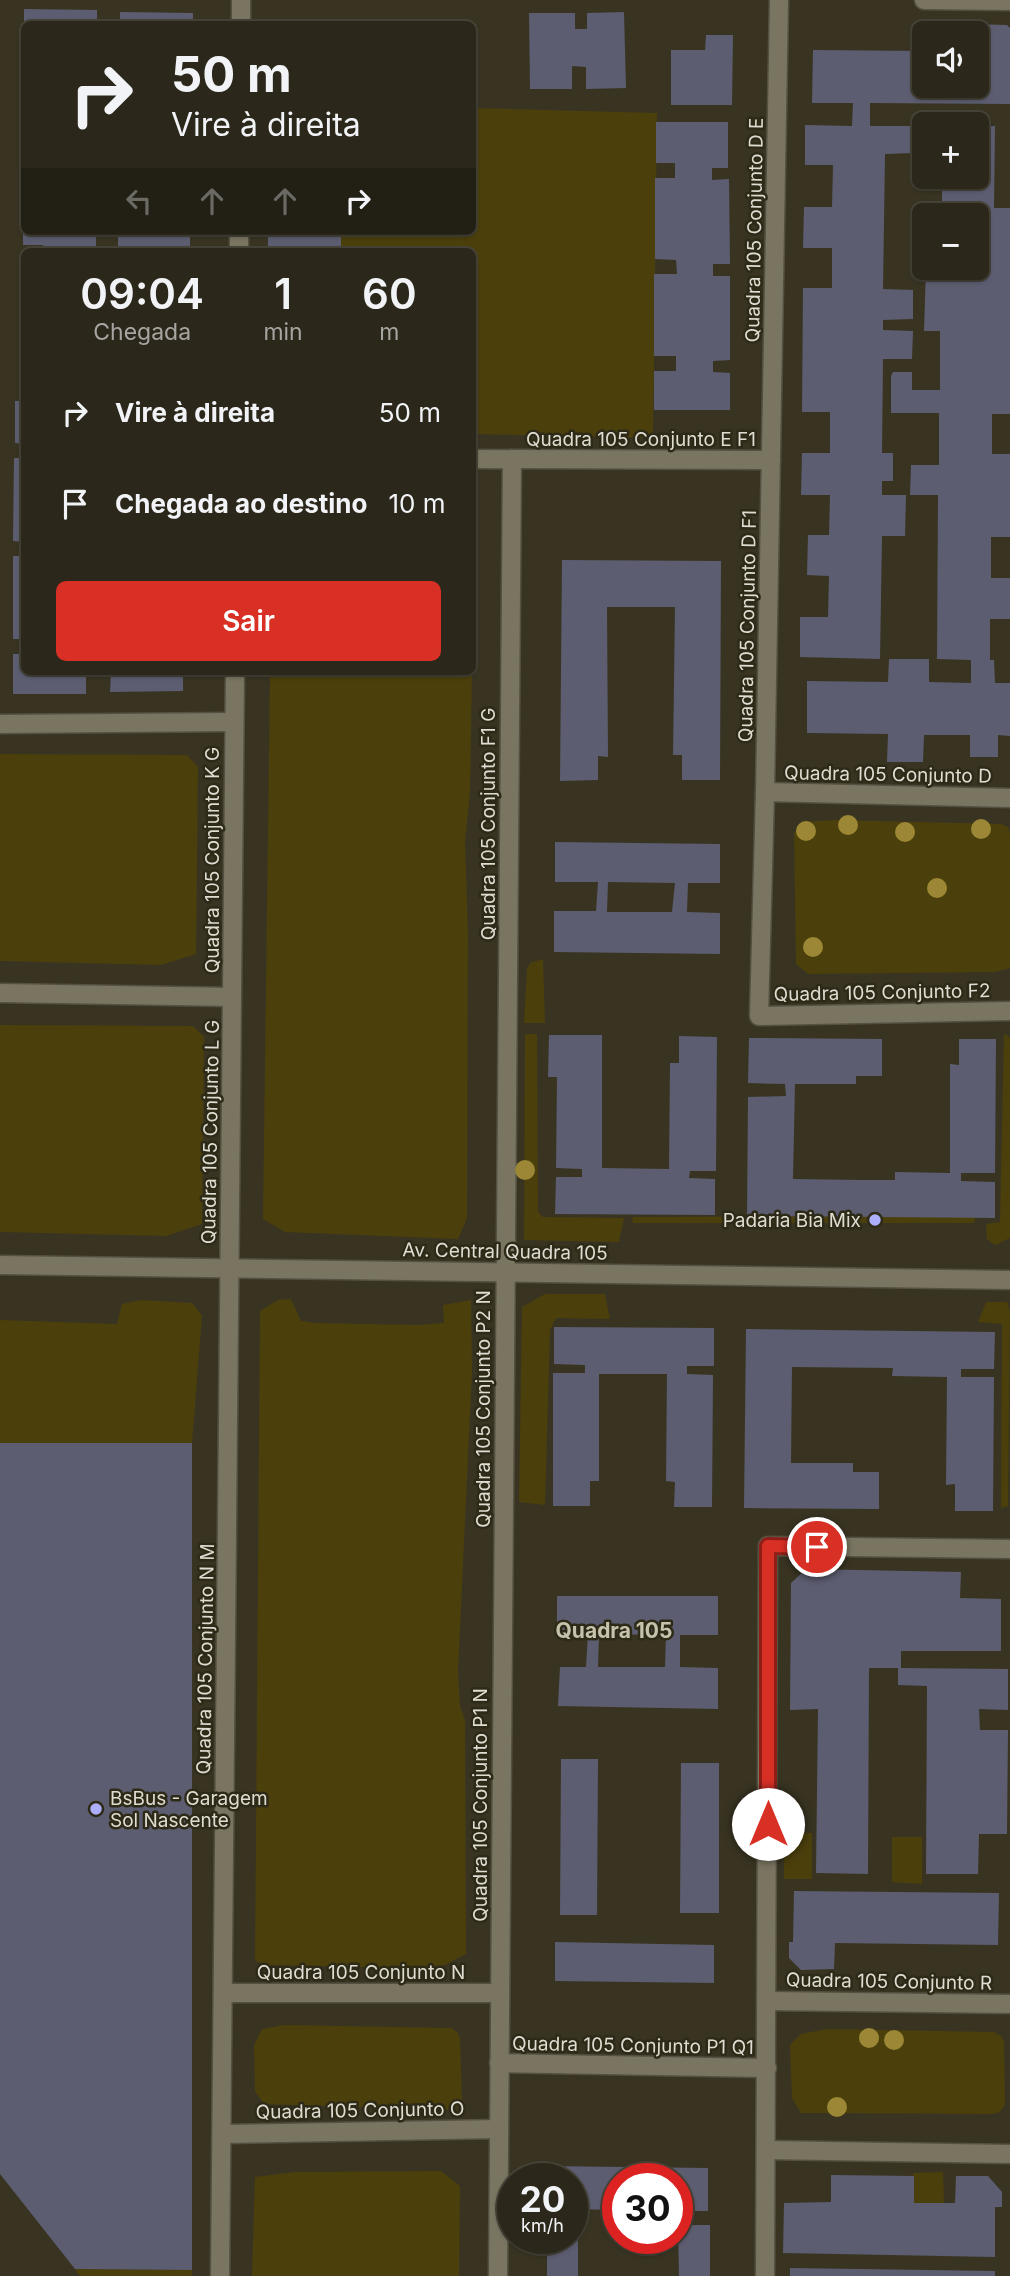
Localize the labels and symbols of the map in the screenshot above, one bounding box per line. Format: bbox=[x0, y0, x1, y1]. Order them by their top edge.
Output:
street label: Quadra 105 Conjunto D E bbox=[741, 117, 768, 343]
street label: Quadra 105 Conjunto E F1 bbox=[526, 428, 756, 451]
street label: Quadra 105 Conjunto D F1 bbox=[734, 510, 761, 742]
street label: Quadra 105 Conjunto F1 G bbox=[477, 708, 500, 940]
street label: Quadra 105 Conjunto K G bbox=[201, 747, 224, 973]
street label: Quadra 105 Conjunto D bbox=[784, 761, 992, 788]
street label: Quadra 105 Conjunto F2 bbox=[773, 979, 991, 1006]
street label: Quadra 105 Conjunto L G bbox=[197, 1020, 224, 1244]
place label: Padaria Bia Mix bbox=[723, 1209, 861, 1232]
marker: Padaria Bia Mix bbox=[867, 1212, 883, 1228]
street label: Av. Central Quadra 105 bbox=[402, 1238, 608, 1265]
street label: Quadra 105 Conjunto P2 N bbox=[472, 1290, 495, 1528]
pin bbox=[787, 1517, 847, 1577]
street label: Quadra 105 Conjunto N M bbox=[192, 1543, 219, 1775]
district label: Quadra 105 bbox=[556, 1618, 672, 1643]
street label: Quadra 105 Conjunto P1 N bbox=[469, 1688, 492, 1922]
place label: BsBus - Garagem Sol Nascente bbox=[110, 1787, 268, 1832]
position arrow bbox=[731, 1787, 805, 1861]
marker: BsBus - Garagem Sol Nascente bbox=[88, 1801, 104, 1817]
street label: Quadra 105 Conjunto N bbox=[257, 1961, 465, 1984]
street label: Quadra 105 Conjunto R bbox=[786, 1968, 992, 1995]
street label: Quadra 105 Conjunto P1 Q1 bbox=[512, 2032, 754, 2059]
street label: Quadra 105 Conjunto O bbox=[255, 2097, 465, 2124]
speed limit sign: 30 bbox=[602, 2163, 693, 2254]

